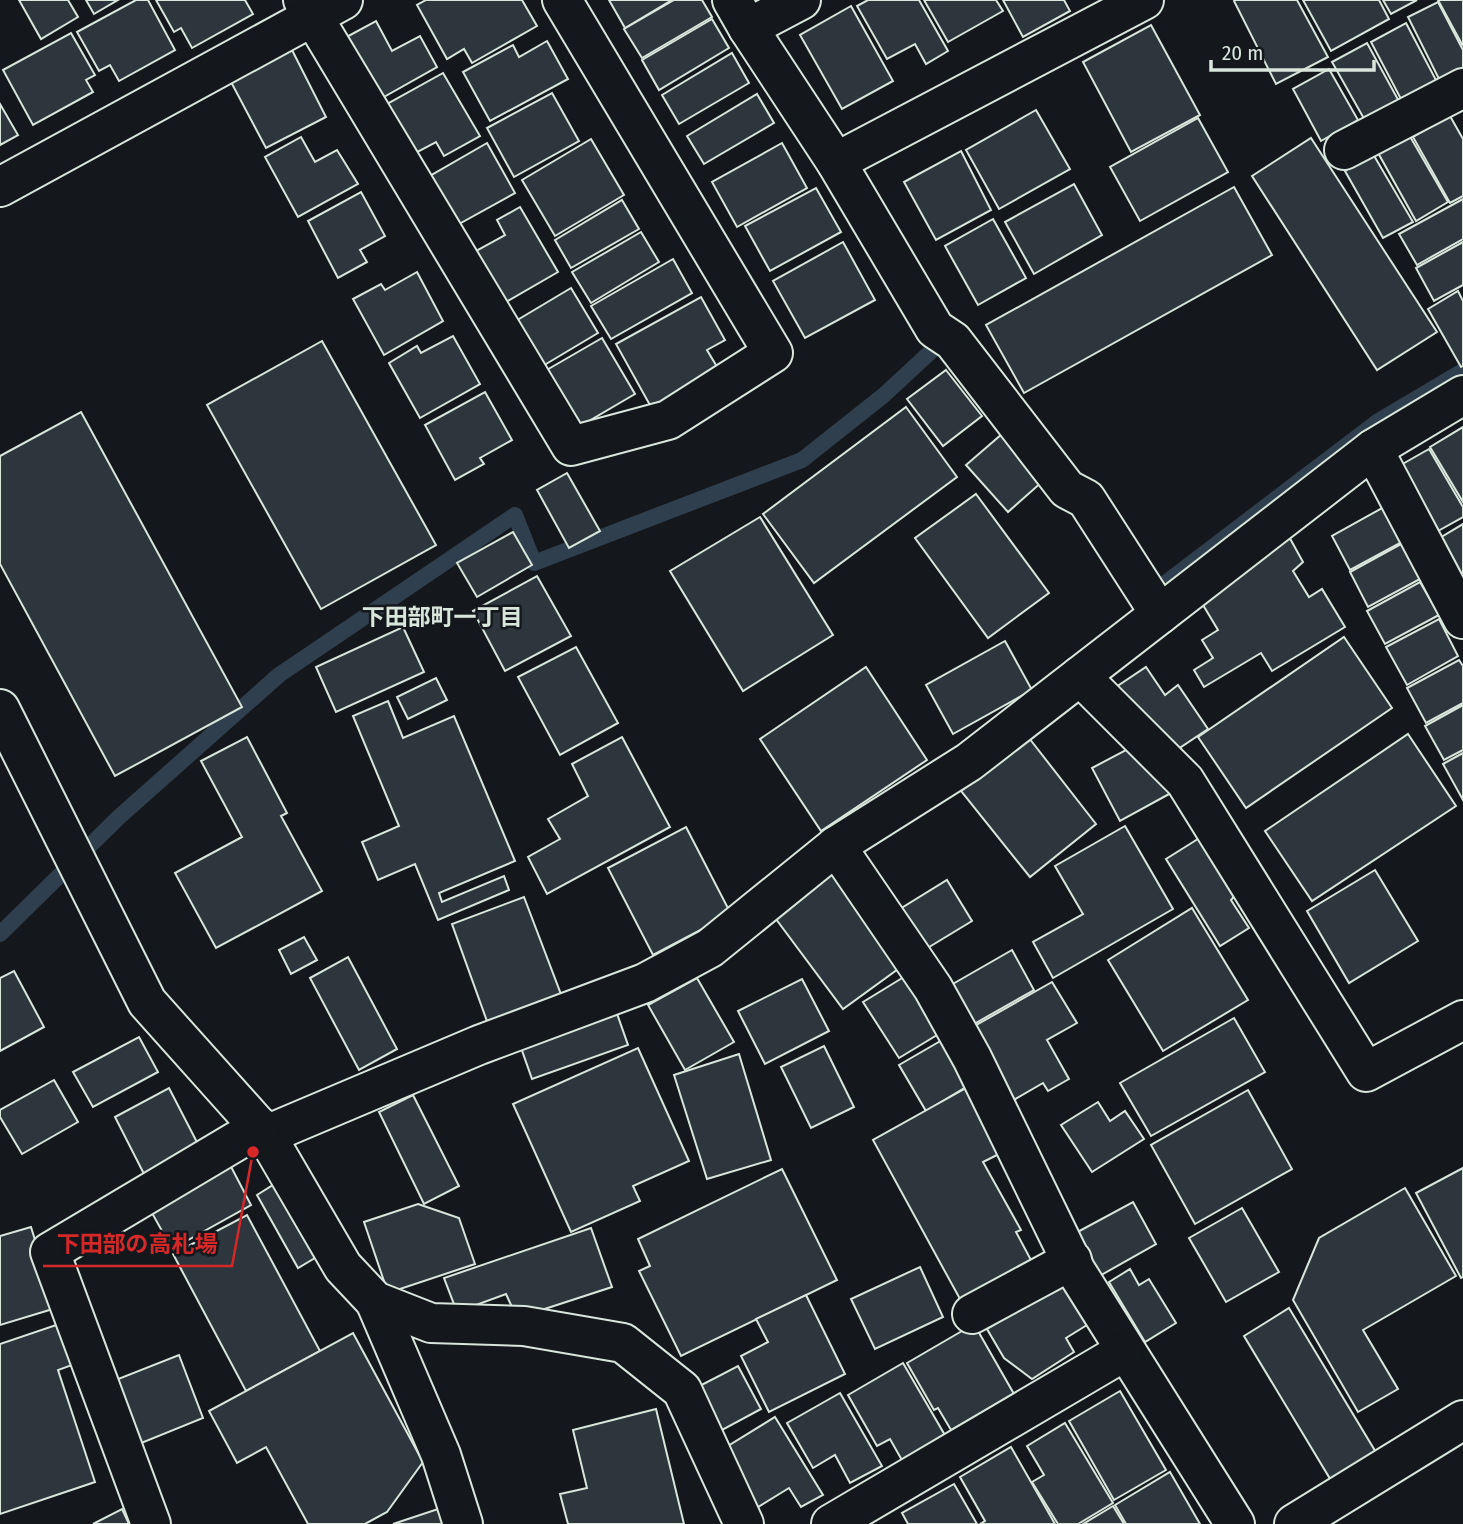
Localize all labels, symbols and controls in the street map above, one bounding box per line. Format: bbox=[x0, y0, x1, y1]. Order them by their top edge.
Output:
scale bar bbox=[1211, 28, 1374, 72]
text: 20 m bbox=[1222, 40, 1263, 66]
district label: 下田部町一丁目 bbox=[362, 603, 523, 631]
callout: 下田部の高札場 bbox=[43, 1222, 232, 1266]
text: 下田部の高札場 bbox=[57, 1230, 218, 1258]

